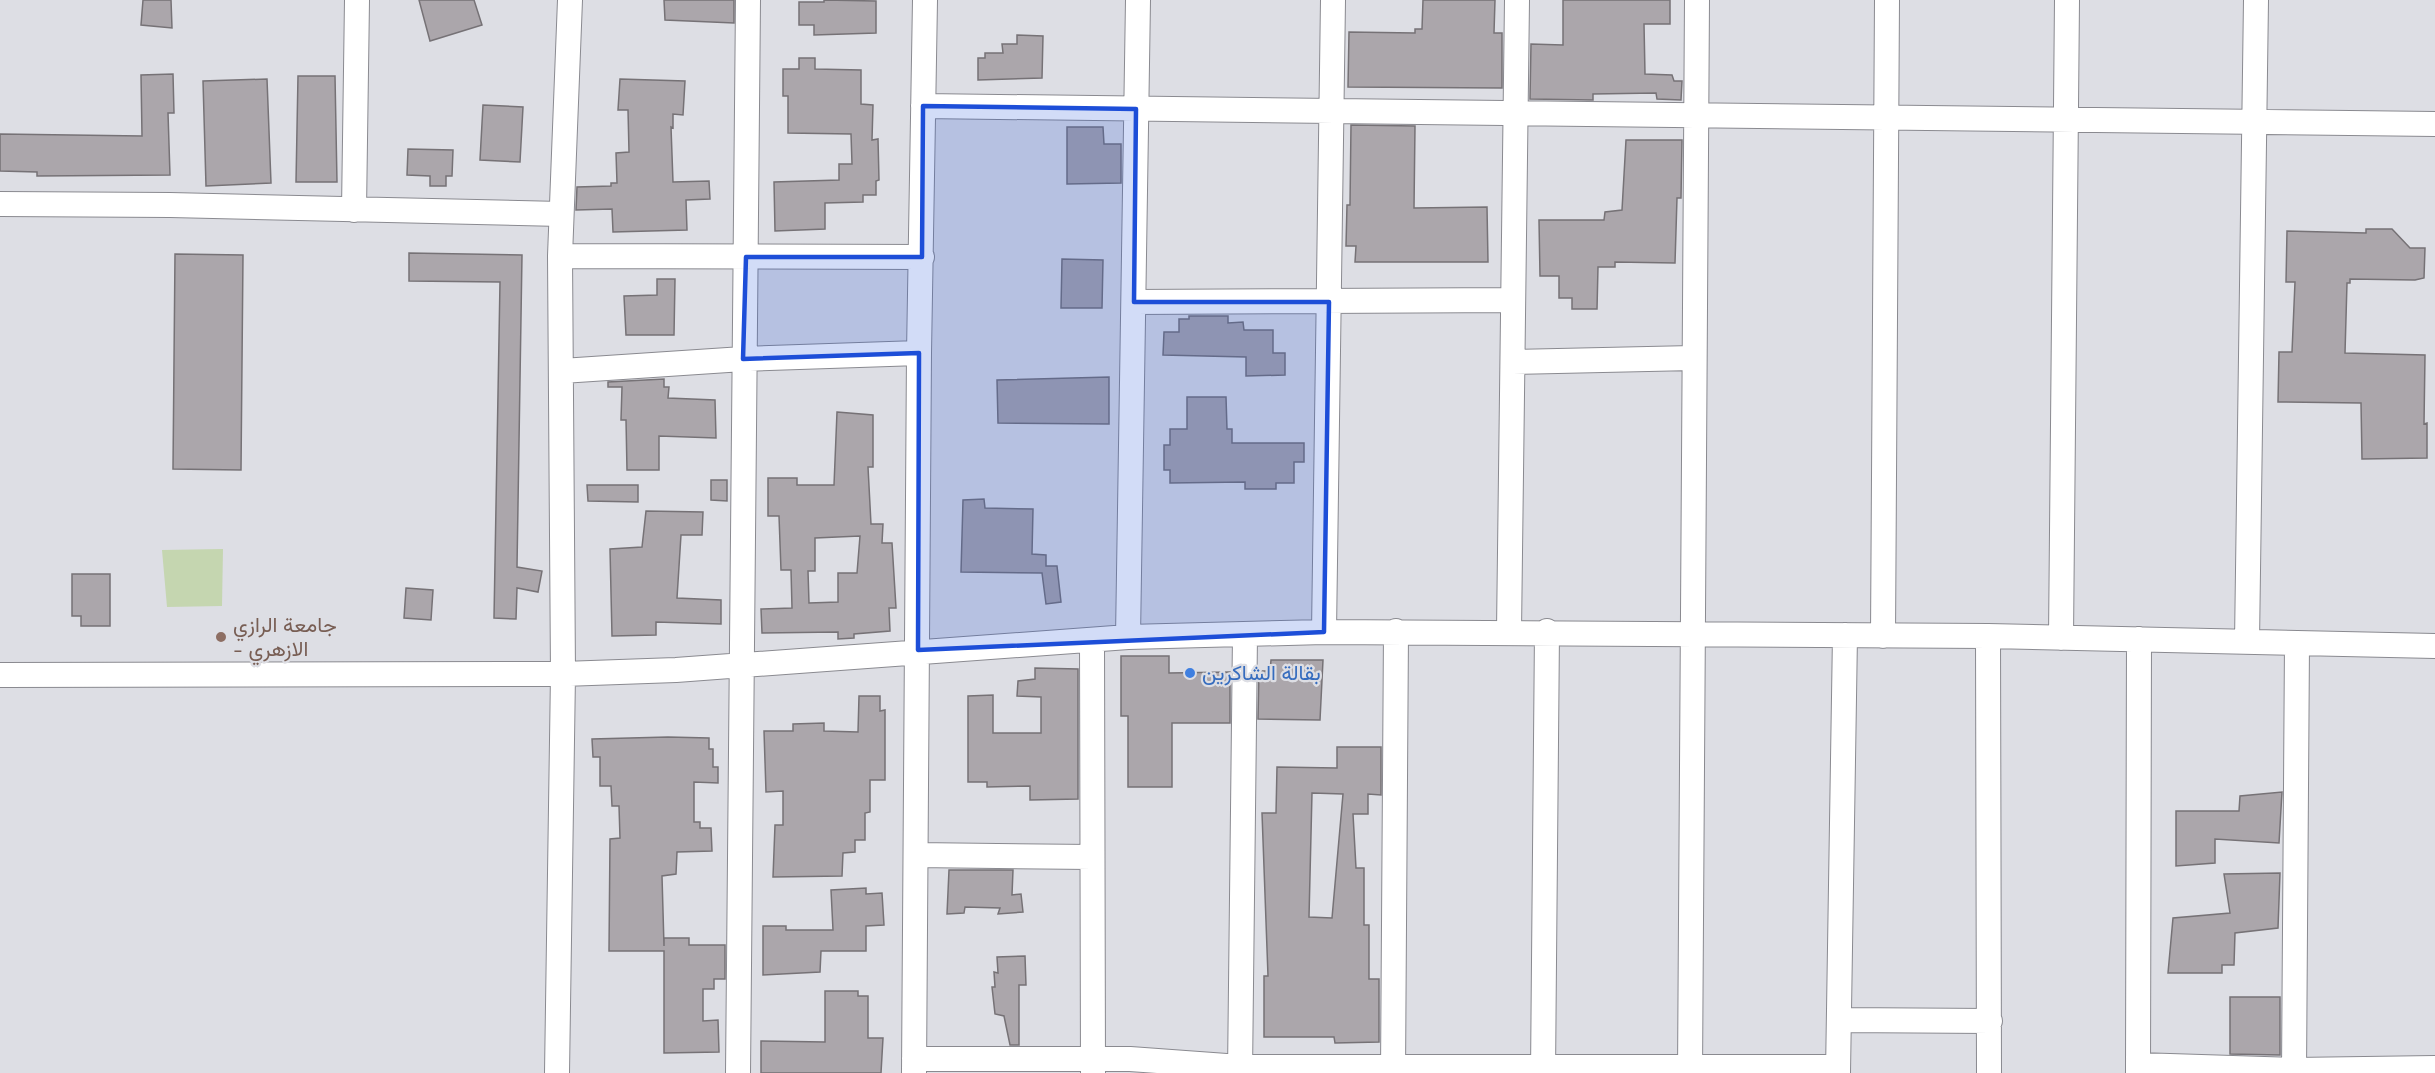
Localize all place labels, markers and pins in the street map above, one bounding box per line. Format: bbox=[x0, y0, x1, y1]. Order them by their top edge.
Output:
place label: جامعة الرازي - الازهري bbox=[233, 610, 337, 667]
marker: جامعة الرازي - الازهري bbox=[214, 630, 228, 644]
place label: بقالة الشاكرين bbox=[1202, 658, 1321, 691]
marker: بقالة الشاكرين bbox=[1183, 666, 1197, 680]

